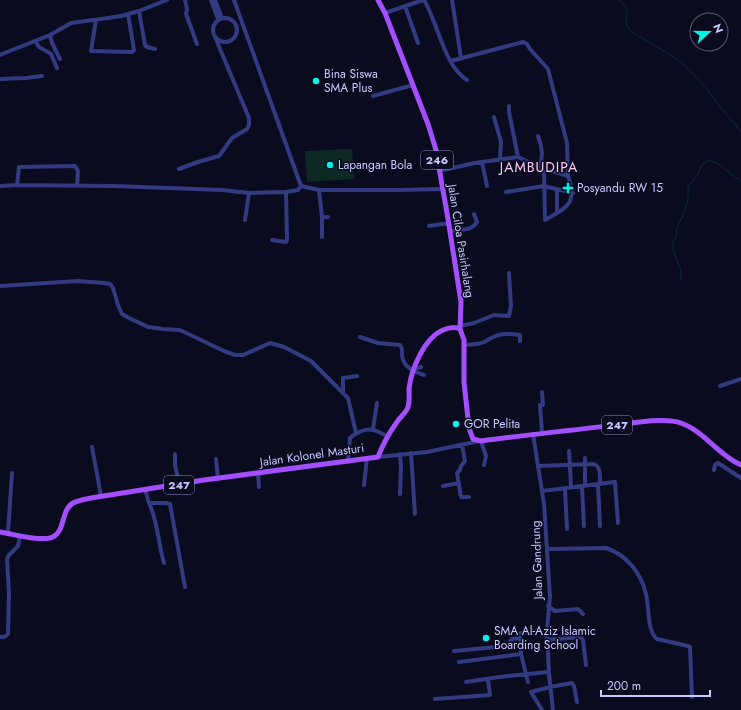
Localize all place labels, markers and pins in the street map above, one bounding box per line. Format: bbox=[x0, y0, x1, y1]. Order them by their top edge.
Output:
place label: Bina Siswa SMA Plus bbox=[324, 65, 378, 97]
marker: Bina Siswa SMA Plus bbox=[311, 76, 321, 86]
place label: Lapangan Bola bbox=[338, 156, 413, 174]
marker: Lapangan Bola bbox=[325, 160, 335, 170]
place label: Posyandu RW 15 bbox=[577, 179, 663, 197]
marker: Posyandu RW 15 bbox=[562, 182, 574, 194]
place label: GOR Pelita bbox=[464, 415, 520, 433]
marker: GOR Pelita bbox=[451, 419, 461, 429]
place label: SMA Al-Aziz Islamic Boarding School bbox=[494, 622, 596, 654]
marker: SMA Al-Aziz Islamic Boarding School bbox=[481, 633, 491, 643]

